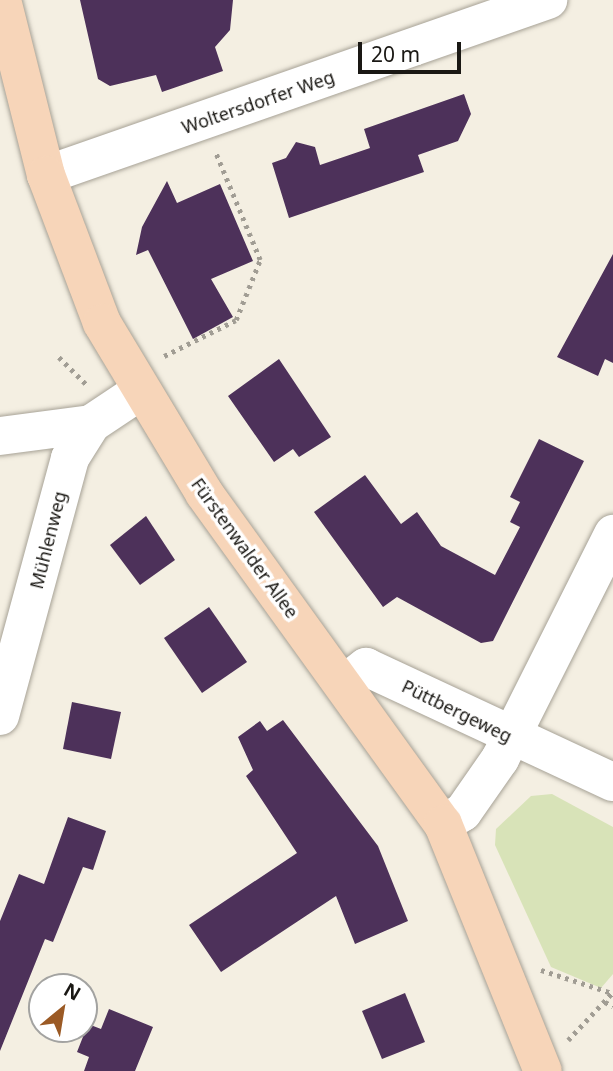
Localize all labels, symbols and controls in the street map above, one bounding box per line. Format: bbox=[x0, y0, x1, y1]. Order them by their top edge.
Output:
scale bar bbox=[361, 28, 464, 72]
text: 20 m bbox=[371, 40, 420, 68]
street label: Woltersdorfer Weg bbox=[179, 66, 337, 138]
street label: Fürstenwalder Allee bbox=[187, 474, 303, 622]
street label: Mühlenweg bbox=[25, 489, 71, 591]
street label: Püttbergeweg bbox=[398, 675, 516, 747]
north arrow bbox=[28, 973, 98, 1043]
text: N bbox=[59, 976, 86, 1007]

